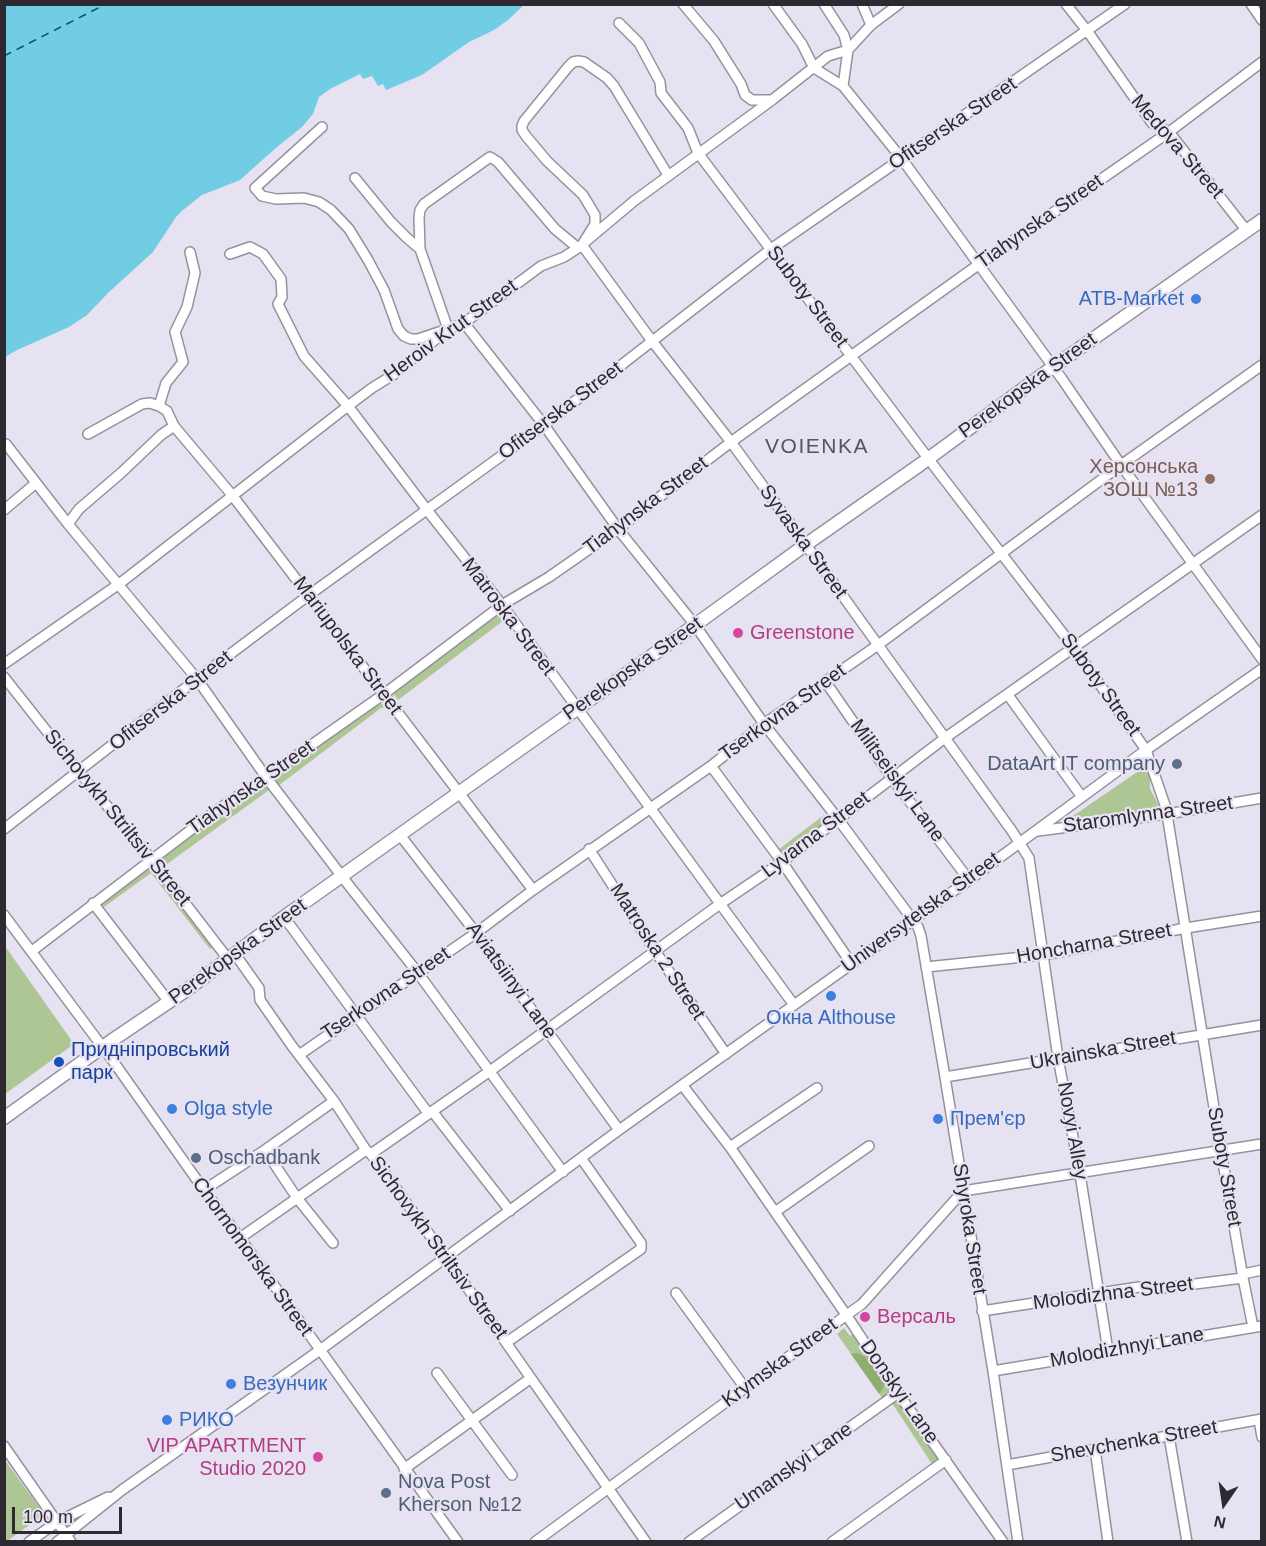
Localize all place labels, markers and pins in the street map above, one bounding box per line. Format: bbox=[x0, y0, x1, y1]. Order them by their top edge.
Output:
place label: ATB-Market bbox=[1079, 287, 1184, 311]
marker: ATB-Market bbox=[1189, 292, 1203, 306]
place label: Херсонська ЗОШ №13 bbox=[1089, 455, 1198, 502]
marker: Херсонська ЗОШ №13 bbox=[1203, 472, 1217, 486]
place label: Greenstone bbox=[750, 621, 855, 645]
marker: Greenstone bbox=[731, 626, 745, 640]
place label: DataArt IT company bbox=[987, 752, 1165, 776]
marker: DataArt IT company bbox=[1170, 757, 1184, 771]
marker: Окна Althouse bbox=[824, 989, 838, 1003]
place label: Окна Althouse bbox=[766, 1006, 896, 1030]
place label: Придніпровський парк bbox=[71, 1038, 230, 1085]
marker: Придніпровський парк bbox=[52, 1055, 66, 1069]
place label: Olga style bbox=[184, 1097, 273, 1121]
marker: Olga style bbox=[165, 1102, 179, 1116]
place label: Прем'єр bbox=[950, 1107, 1026, 1131]
marker: Прем'єр bbox=[931, 1112, 945, 1126]
place label: Oschadbank bbox=[208, 1146, 320, 1170]
marker: Oschadbank bbox=[189, 1151, 203, 1165]
place label: Версаль bbox=[877, 1305, 956, 1329]
marker: Версаль bbox=[858, 1310, 872, 1324]
place label: Везунчик bbox=[243, 1372, 327, 1396]
marker: Везунчик bbox=[224, 1377, 238, 1391]
place label: РИКО bbox=[179, 1408, 234, 1432]
marker: РИКО bbox=[160, 1413, 174, 1427]
place label: VIP APARTMENT Studio 2020 bbox=[147, 1434, 306, 1481]
marker: VIP APARTMENT Studio 2020 bbox=[311, 1450, 325, 1464]
place label: Nova Post Kherson №12 bbox=[398, 1470, 522, 1517]
marker: Nova Post Kherson №12 bbox=[379, 1486, 393, 1500]

